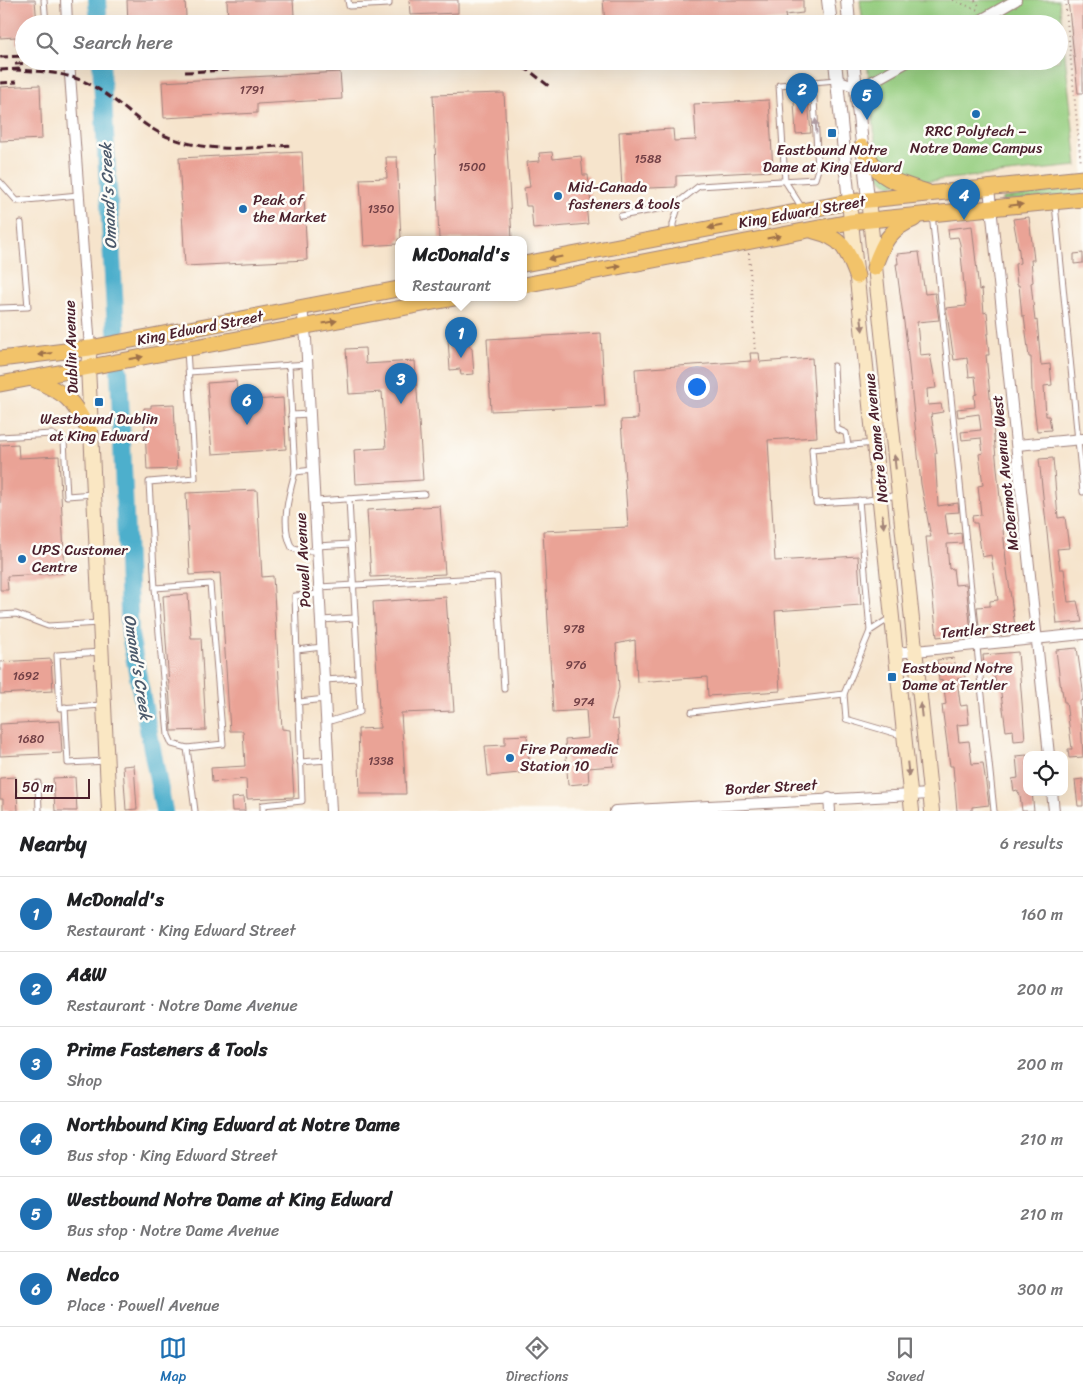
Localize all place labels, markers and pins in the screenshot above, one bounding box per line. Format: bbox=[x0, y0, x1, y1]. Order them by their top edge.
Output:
pin: 2 bbox=[786, 73, 818, 114]
pin: 5 bbox=[851, 79, 883, 120]
marker: RRC Polytech – Notre Dame Campus bbox=[970, 108, 982, 120]
place label: RRC Polytech – Notre Dame Campus bbox=[910, 118, 1043, 161]
marker: Eastbound Notre Dame at King Edward bbox=[826, 127, 838, 139]
place label: Eastbound Notre Dame at King Edward bbox=[763, 137, 902, 180]
place label: Mid-Canada fasteners & tools bbox=[568, 174, 681, 217]
pin: 4 bbox=[948, 179, 980, 220]
place label: Peak of the Market bbox=[253, 187, 327, 230]
marker: Mid-Canada fasteners & tools bbox=[552, 190, 564, 202]
marker: Peak of the Market bbox=[237, 203, 249, 215]
pin: 1 bbox=[445, 317, 477, 358]
pin: 3 bbox=[385, 363, 417, 404]
pin: 6 bbox=[231, 384, 263, 425]
marker: Westbound Dublin at King Edward bbox=[93, 396, 105, 408]
place label: Westbound Dublin at King Edward bbox=[40, 406, 158, 449]
place label: UPS Customer Centre bbox=[32, 537, 128, 580]
marker: UPS Customer Centre bbox=[16, 553, 28, 565]
place label: Eastbound Notre Dame at Tentler bbox=[902, 655, 1013, 698]
marker: Eastbound Notre Dame at Tentler bbox=[886, 671, 898, 683]
place label: Fire Paramedic Station 10 bbox=[520, 736, 619, 779]
marker: Fire Paramedic Station 10 bbox=[504, 752, 516, 764]

